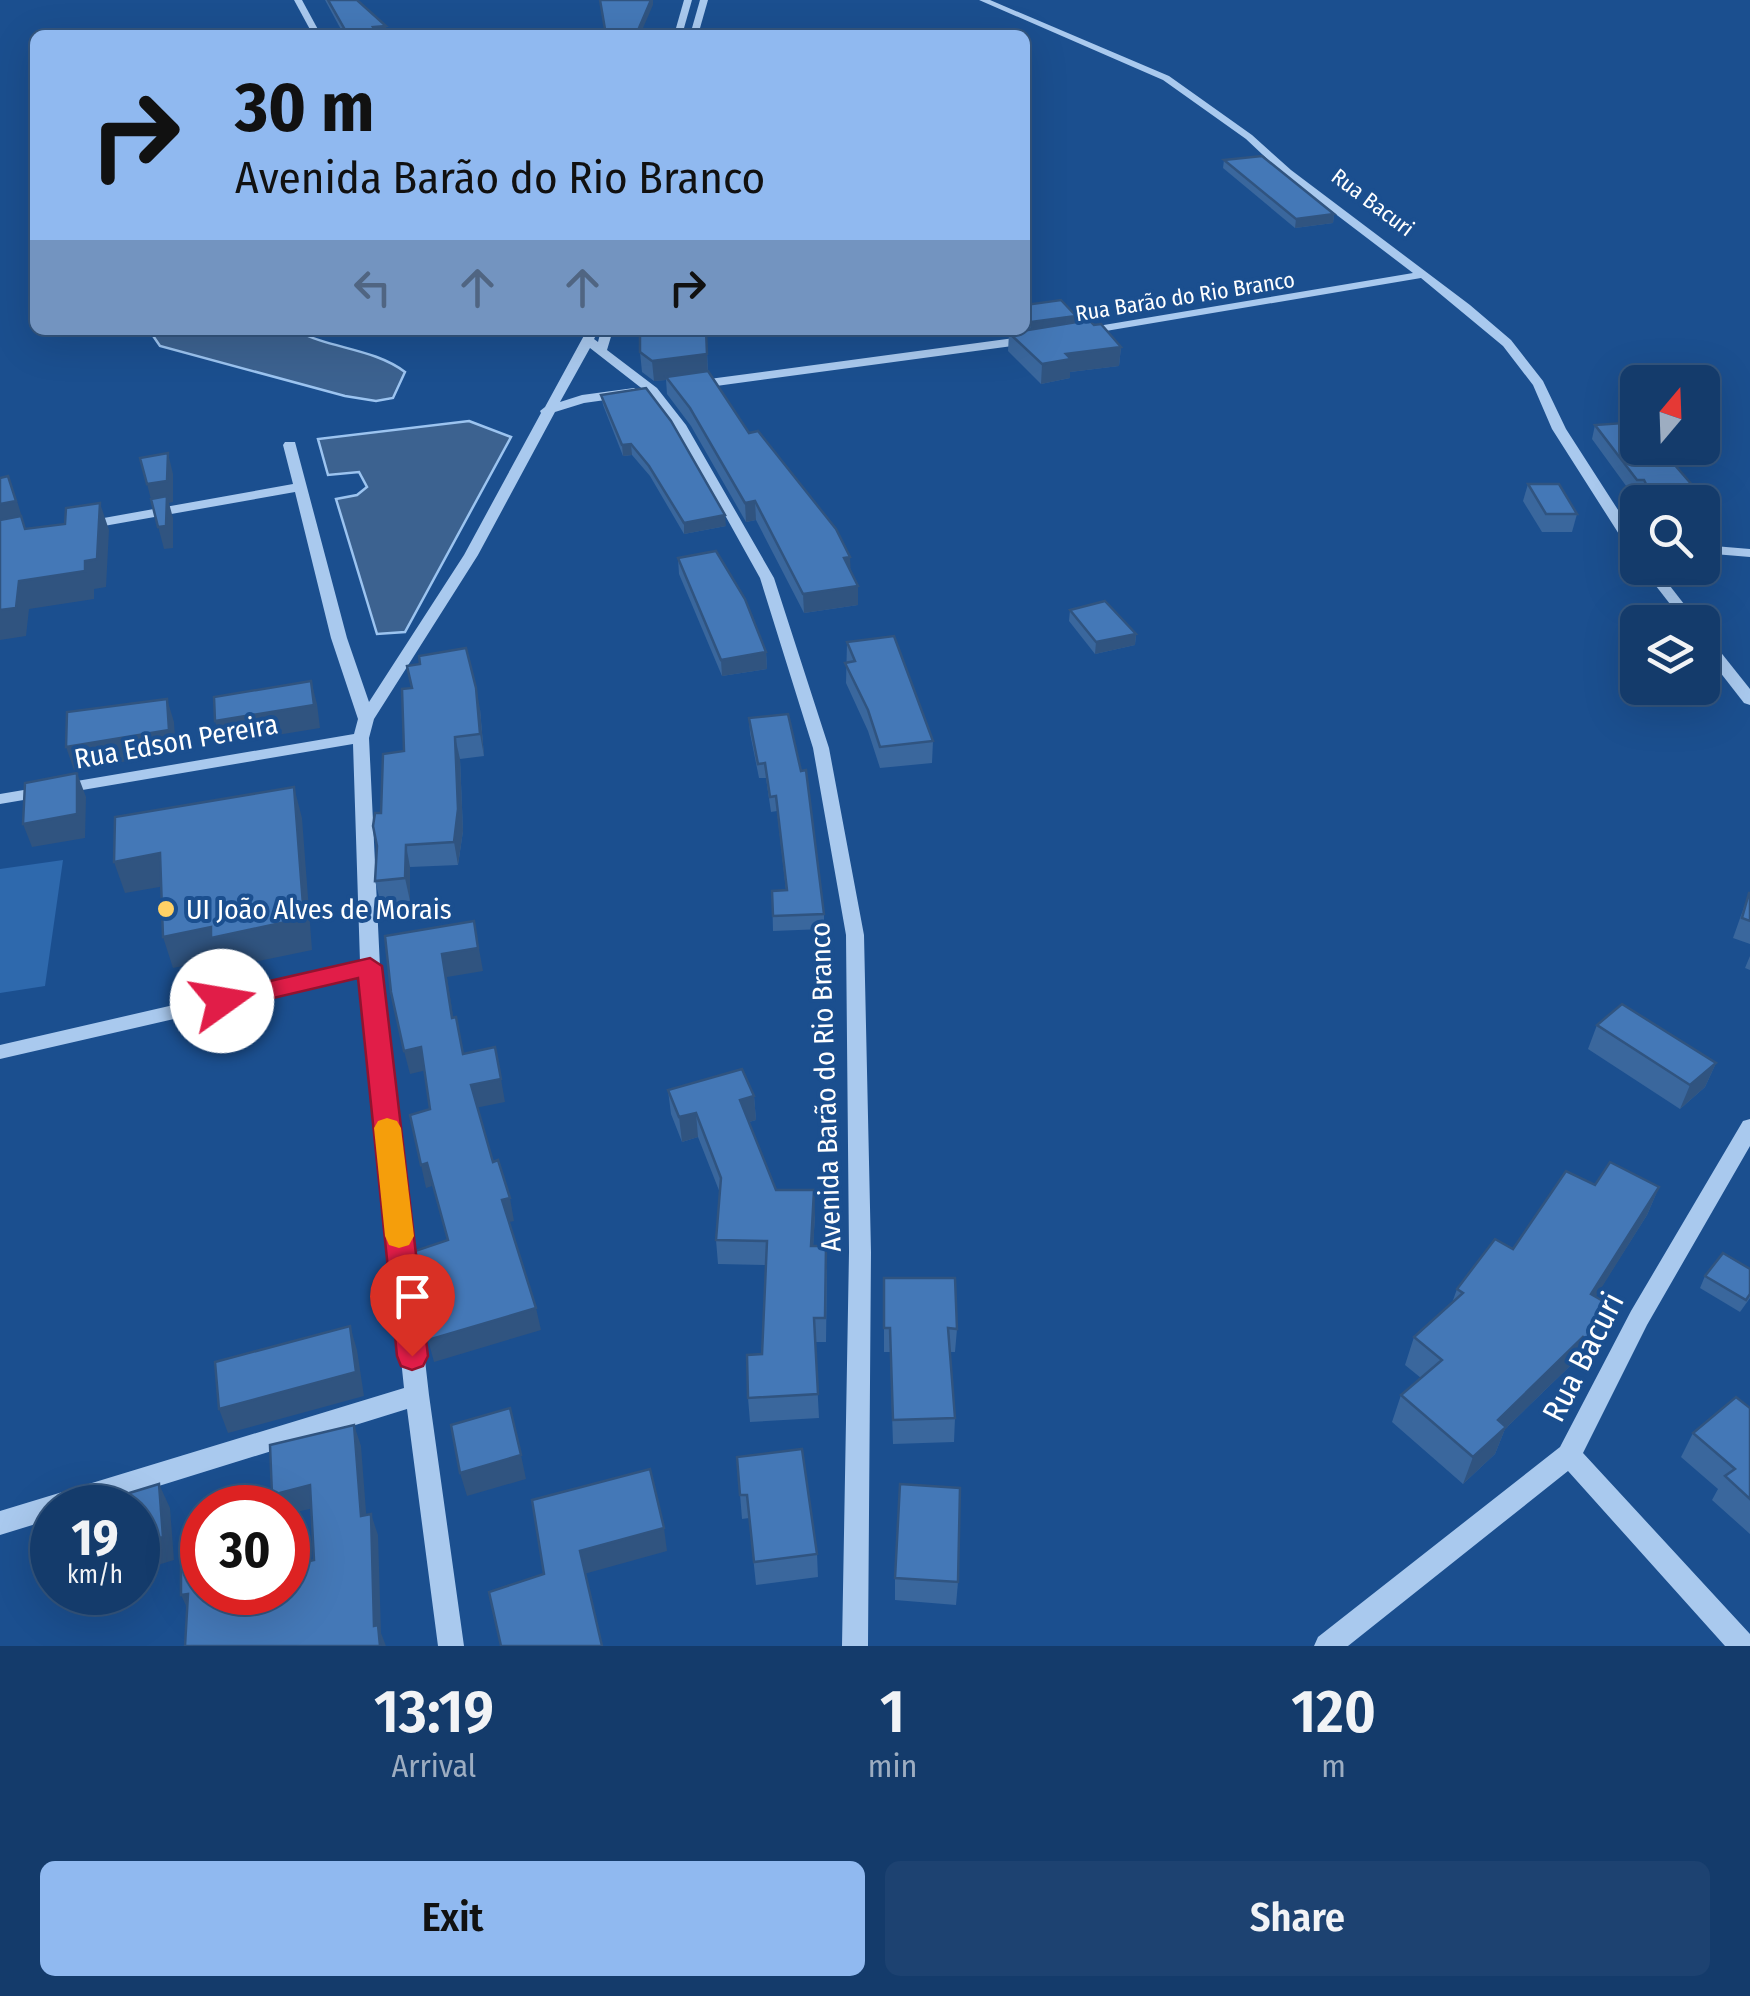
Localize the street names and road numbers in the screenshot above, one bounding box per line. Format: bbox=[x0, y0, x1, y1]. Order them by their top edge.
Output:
street label: Rua Bacuri bbox=[1326, 163, 1419, 242]
street label: Rua Barão do Rio Branco bbox=[1074, 266, 1297, 327]
street label: Rua Edson Pereira bbox=[72, 707, 280, 776]
street label: Avenida Barão do Rio Branco bbox=[803, 922, 848, 1252]
street label: Rua Bacuri bbox=[1534, 1286, 1632, 1428]

